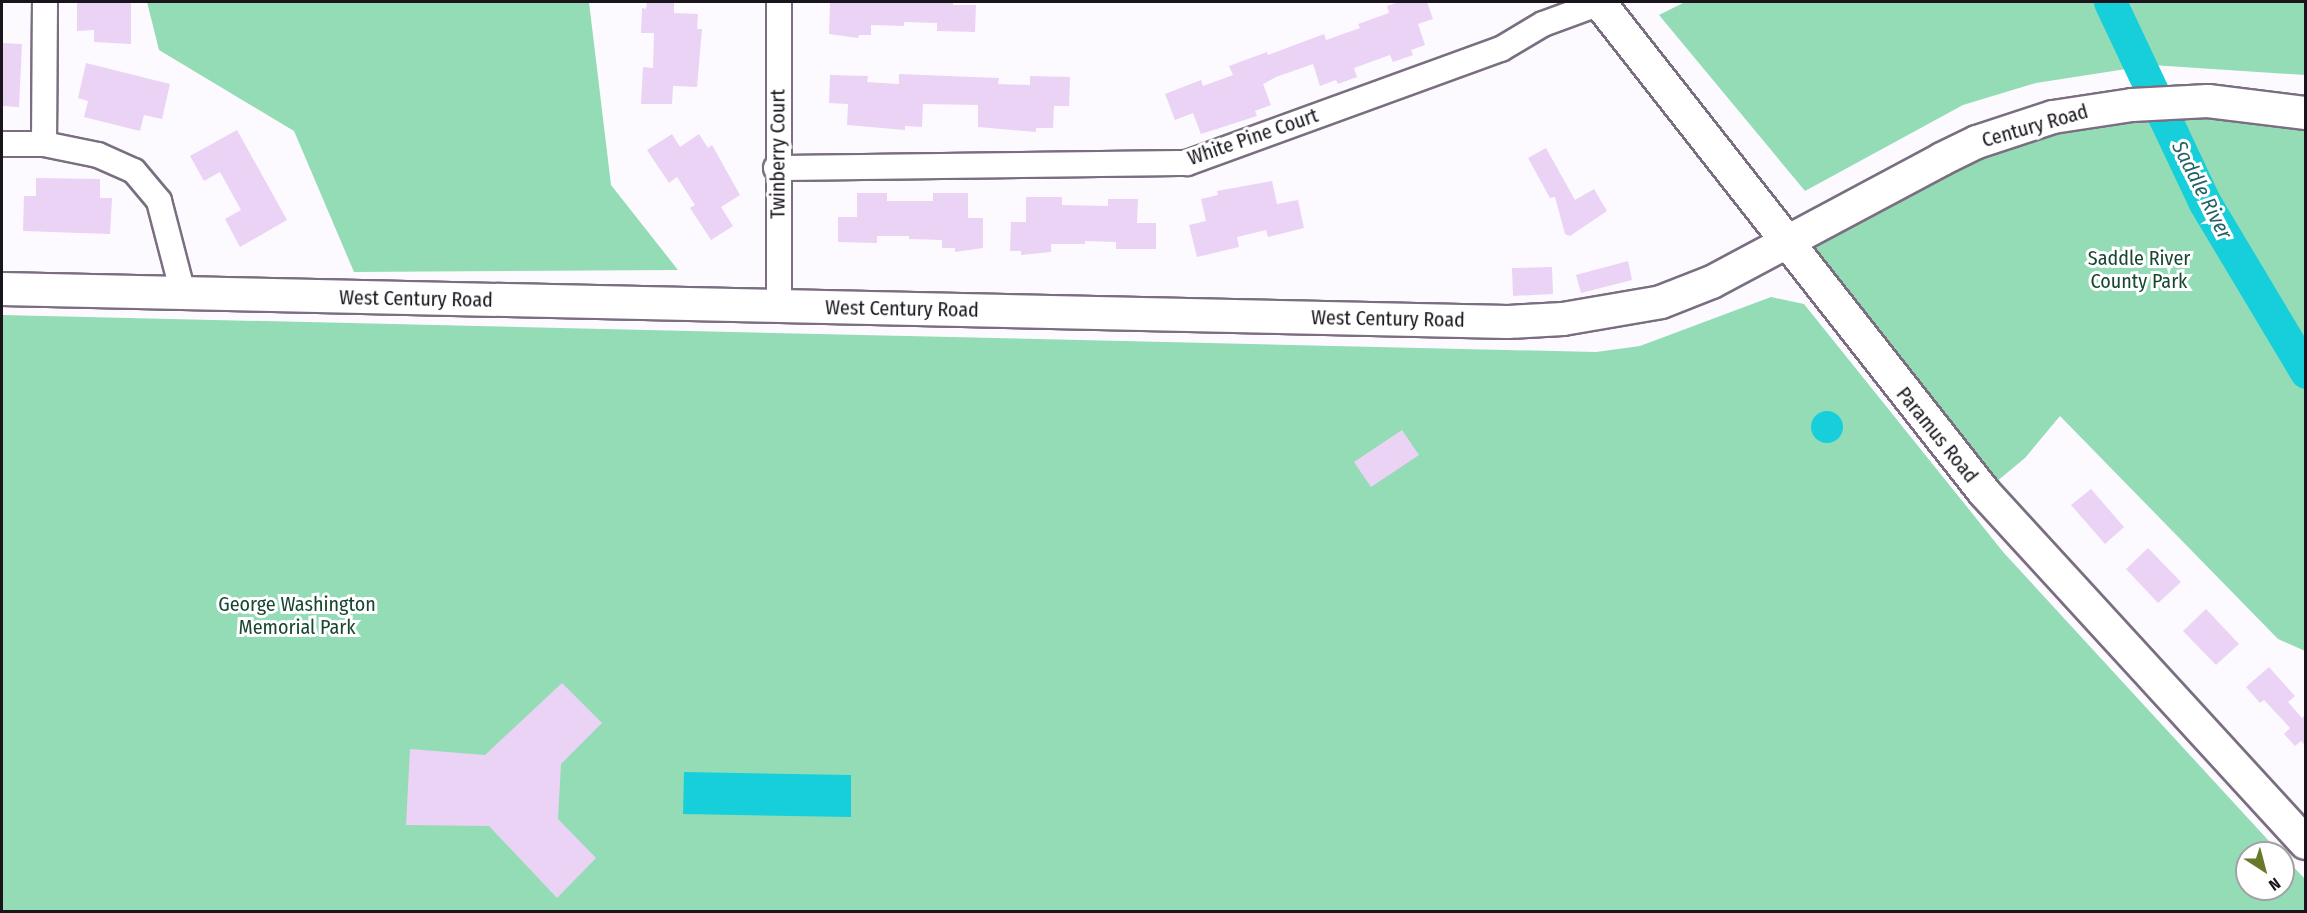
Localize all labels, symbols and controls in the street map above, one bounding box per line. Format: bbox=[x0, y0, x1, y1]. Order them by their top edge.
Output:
street label: Twinberry Court bbox=[766, 89, 790, 219]
street label: Century Road bbox=[1979, 99, 2091, 153]
street label: White Pine Court bbox=[1185, 103, 1321, 171]
water label: Saddle River bbox=[2167, 137, 2237, 243]
park label: Saddle River County Park bbox=[2088, 247, 2190, 294]
street label: West Century Road bbox=[339, 286, 493, 312]
street label: West Century Road bbox=[825, 296, 979, 322]
street label: West Century Road bbox=[1311, 306, 1465, 332]
street label: Paramus Road bbox=[1891, 382, 1983, 488]
park label: George Washington Memorial Park bbox=[218, 593, 376, 640]
north arrow bbox=[2235, 841, 2295, 901]
text: N bbox=[2265, 874, 2284, 895]

